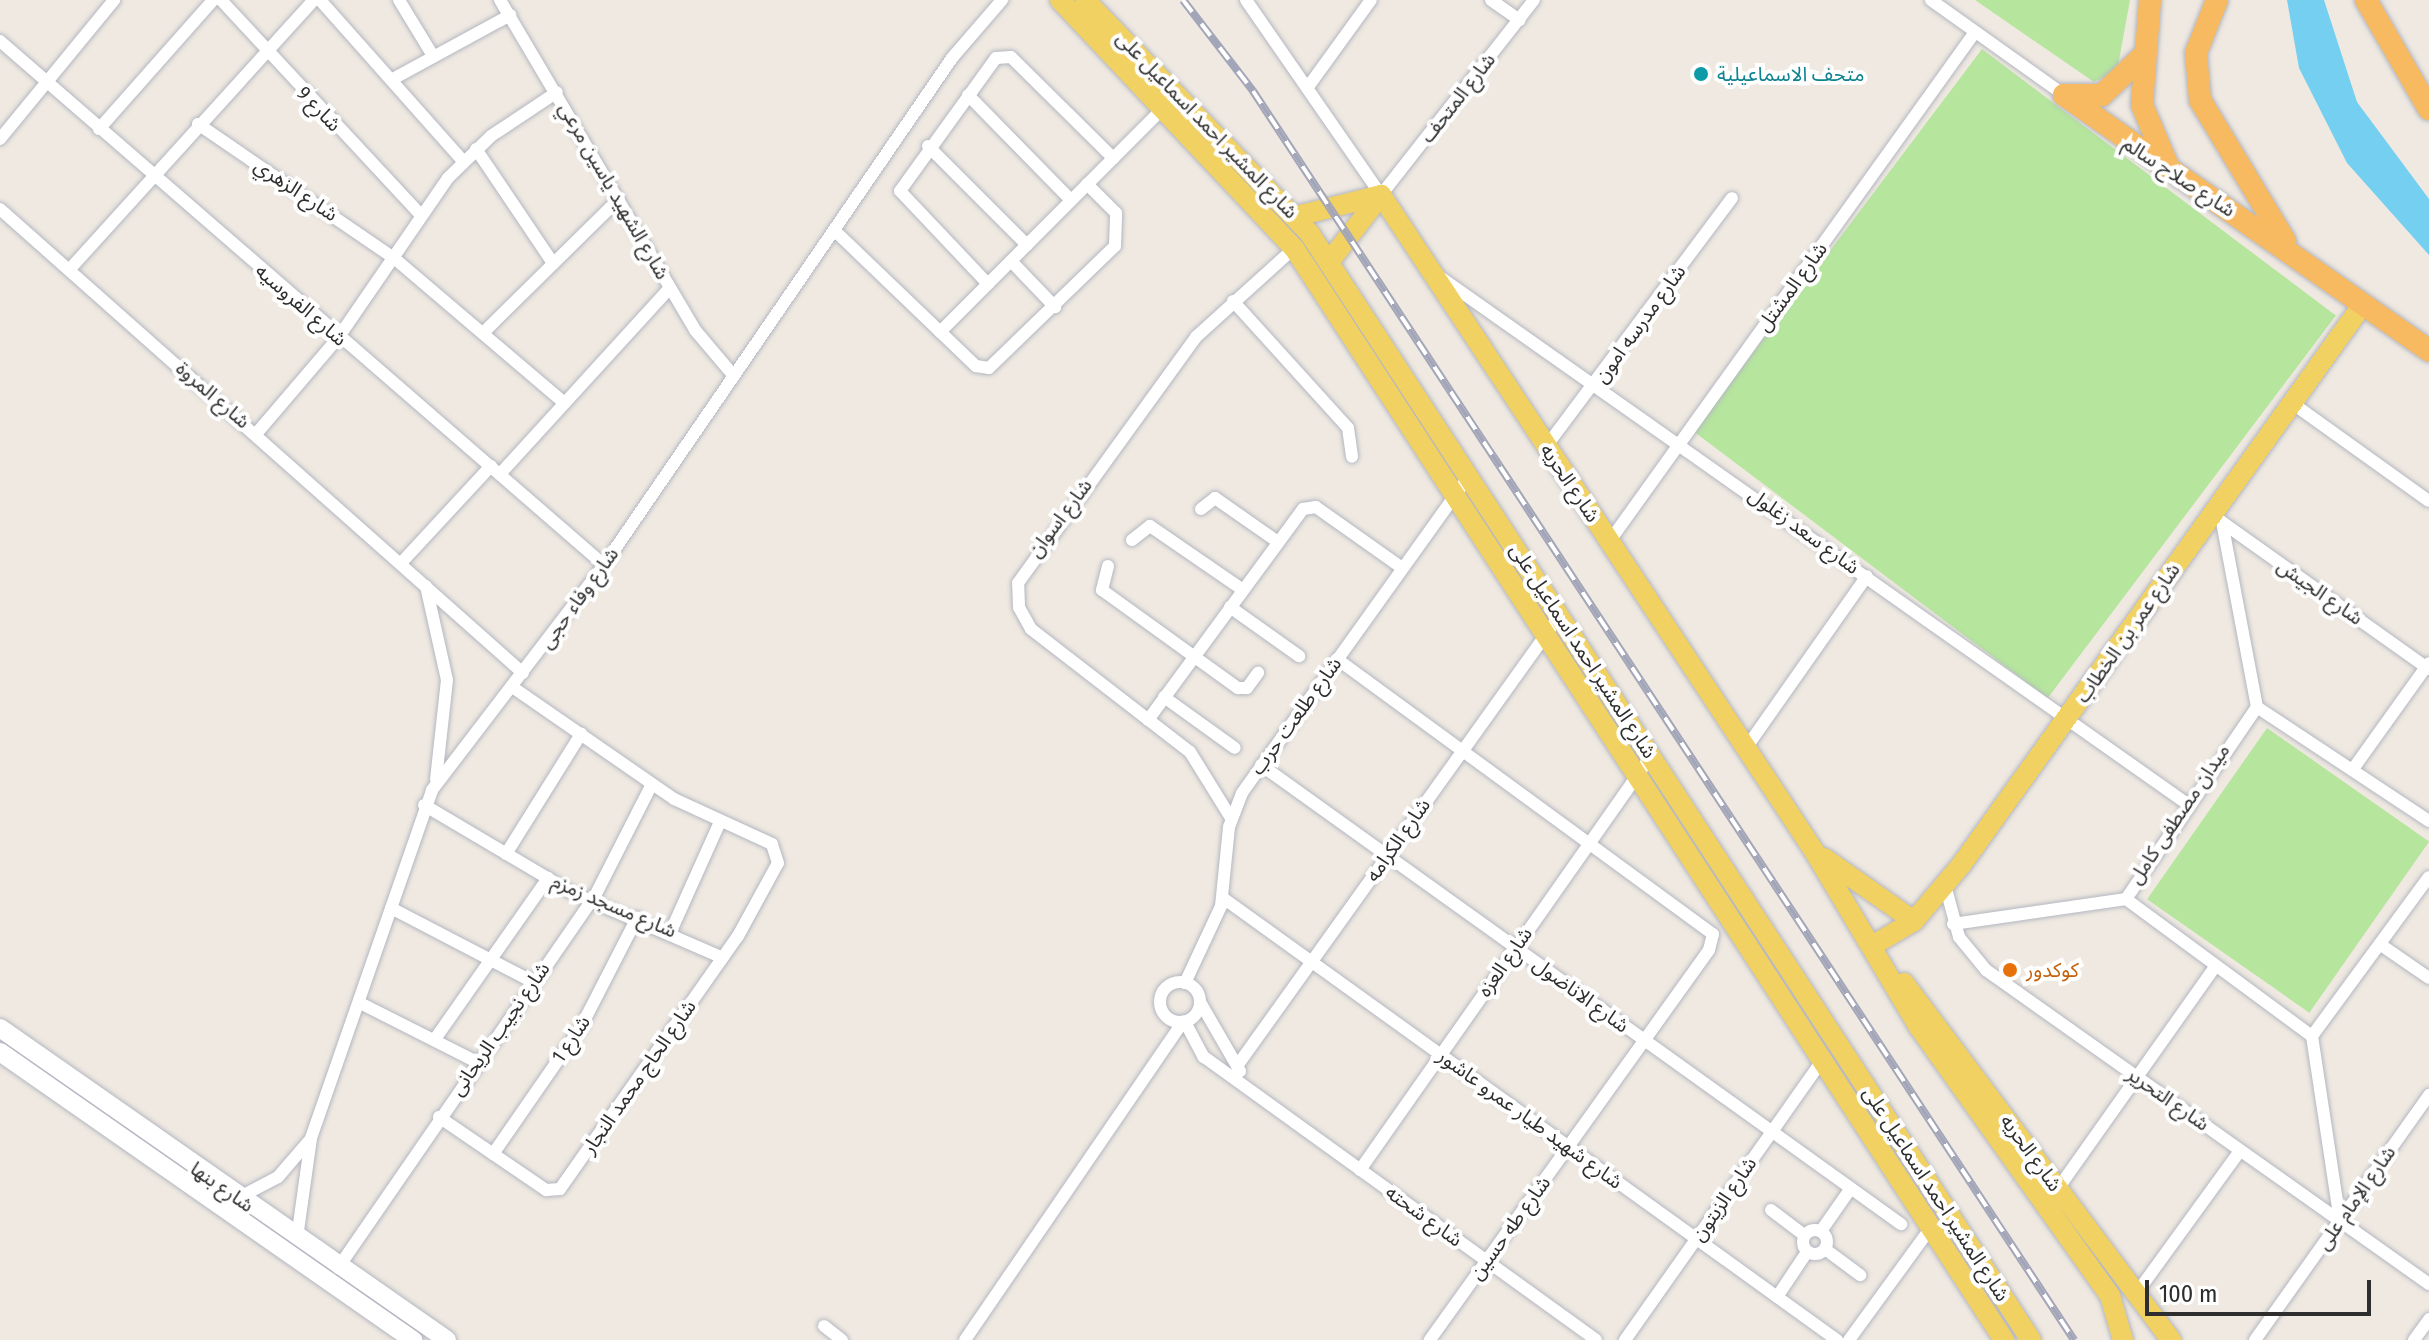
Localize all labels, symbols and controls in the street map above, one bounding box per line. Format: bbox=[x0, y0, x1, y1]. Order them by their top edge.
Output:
street label: شارع المشير احمد اسماعيل على bbox=[1111, 26, 1303, 224]
street label: شارع المتحف bbox=[1415, 48, 1501, 148]
place label: متحف الاسماعيلية bbox=[1717, 62, 1865, 86]
marker: متحف الاسماعيلية bbox=[1692, 65, 1710, 83]
street label: شارع 9 bbox=[292, 81, 346, 137]
street label: شارع الشهيد ياسين مرعي bbox=[553, 98, 675, 284]
street label: شارع صلاح سالم bbox=[2118, 132, 2240, 222]
street label: شارع الزهري bbox=[250, 153, 342, 227]
street label: شارع المشتل bbox=[1752, 238, 1832, 336]
street label: شارع الفروسيه bbox=[250, 259, 352, 351]
street label: شارع مدرسه امون bbox=[1589, 260, 1691, 388]
street label: شارع المروة bbox=[171, 356, 255, 434]
street label: شارع الحريه bbox=[1535, 439, 1605, 527]
street label: شارع اسوان bbox=[1023, 474, 1097, 562]
street label: شارع سعد زغلول bbox=[1744, 483, 1864, 579]
street label: شارع المشير احمد اسماعيل على bbox=[1505, 539, 1661, 763]
street label: شارع وفاء حجى bbox=[534, 543, 624, 653]
street label: شارع الجيش bbox=[2272, 554, 2368, 630]
street label: شارع عمر بن الخطاب bbox=[2071, 558, 2185, 708]
street label: شارع طلعت حرب bbox=[1245, 652, 1347, 780]
street label: ميدان مصطفى كامل bbox=[2123, 739, 2235, 889]
street label: شارع الكرامه bbox=[1361, 794, 1435, 886]
street label: شارع مسجد زمزم bbox=[548, 869, 680, 943]
street label: شارع العزه bbox=[1472, 923, 1538, 1001]
street label: شارع الاناضول bbox=[1528, 952, 1634, 1038]
street label: شارع نجيب الريحانى bbox=[445, 958, 555, 1100]
place label: كوكدور bbox=[2026, 958, 2079, 982]
marker: كوكدور bbox=[2001, 961, 2019, 979]
street label: شارع الحاج محمد النجار bbox=[577, 995, 701, 1159]
street label: شارع 1 bbox=[547, 1011, 595, 1067]
street label: شارع شهيد طيار عمرو عاشور bbox=[1433, 1044, 1627, 1194]
street label: شارع التحرير bbox=[2122, 1062, 2214, 1136]
street label: شارع المشير احمد اسماعيل على bbox=[1858, 1082, 2014, 1306]
street label: شارع الحريه bbox=[1995, 1110, 2067, 1196]
street label: شارع الإمام على bbox=[2311, 1141, 2401, 1255]
street label: شارع الزيتون bbox=[1686, 1152, 1762, 1246]
street label: شارع بنها bbox=[186, 1157, 258, 1217]
street label: شارع طه حسين bbox=[1464, 1171, 1556, 1285]
street label: شارع شحته bbox=[1381, 1180, 1467, 1252]
scale bar bbox=[2149, 1264, 2375, 1314]
text: 100 m bbox=[2159, 1280, 2217, 1308]

